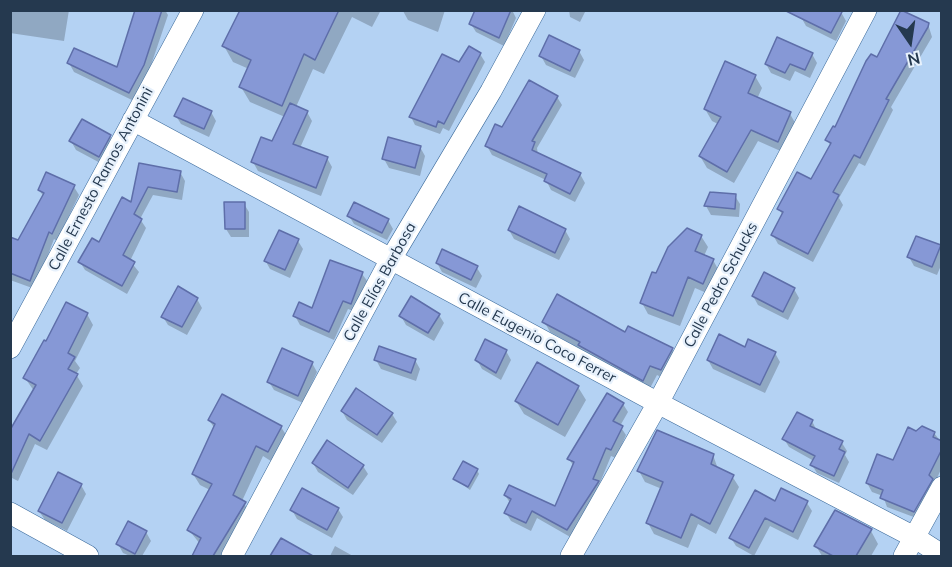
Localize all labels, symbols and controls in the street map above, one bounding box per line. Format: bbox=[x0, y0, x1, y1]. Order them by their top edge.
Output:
north arrow bbox=[880, 12, 940, 72]
text: N bbox=[906, 48, 922, 71]
street label: Calle Ernesto Ramos Antonini bbox=[45, 84, 157, 274]
street label: Calle Elías Barbosa bbox=[340, 219, 420, 345]
street label: Calle Pedro Schucks bbox=[680, 219, 762, 351]
street label: Calle Eugenio Coco Ferrer bbox=[455, 289, 619, 387]

